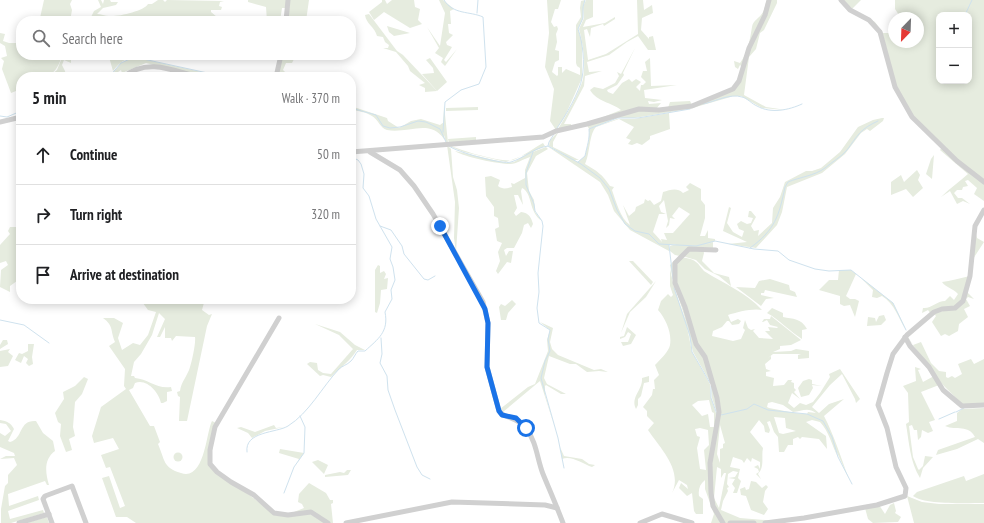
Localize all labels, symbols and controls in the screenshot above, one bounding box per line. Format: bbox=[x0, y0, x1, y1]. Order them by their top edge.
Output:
north arrow bbox=[888, 12, 924, 48]
map controls bbox=[936, 12, 972, 84]
button: + bbox=[936, 12, 972, 48]
search box bbox=[16, 16, 356, 60]
icon: search bbox=[30, 27, 52, 49]
text: Search here bbox=[62, 29, 123, 48]
button: − bbox=[936, 48, 972, 84]
text: 5 min bbox=[32, 87, 66, 109]
text: Walk · 370 m bbox=[282, 90, 340, 107]
icon: ahead bbox=[32, 144, 54, 166]
text: Continue bbox=[70, 145, 117, 164]
text: 50 m bbox=[317, 146, 340, 163]
icon: right bbox=[32, 204, 54, 226]
text: Turn right bbox=[70, 205, 122, 224]
text: 320 m bbox=[311, 206, 340, 223]
route end bbox=[431, 217, 449, 235]
icon: arrive bbox=[32, 264, 54, 286]
text: Arrive at destination bbox=[70, 265, 179, 284]
route start bbox=[517, 419, 535, 437]

